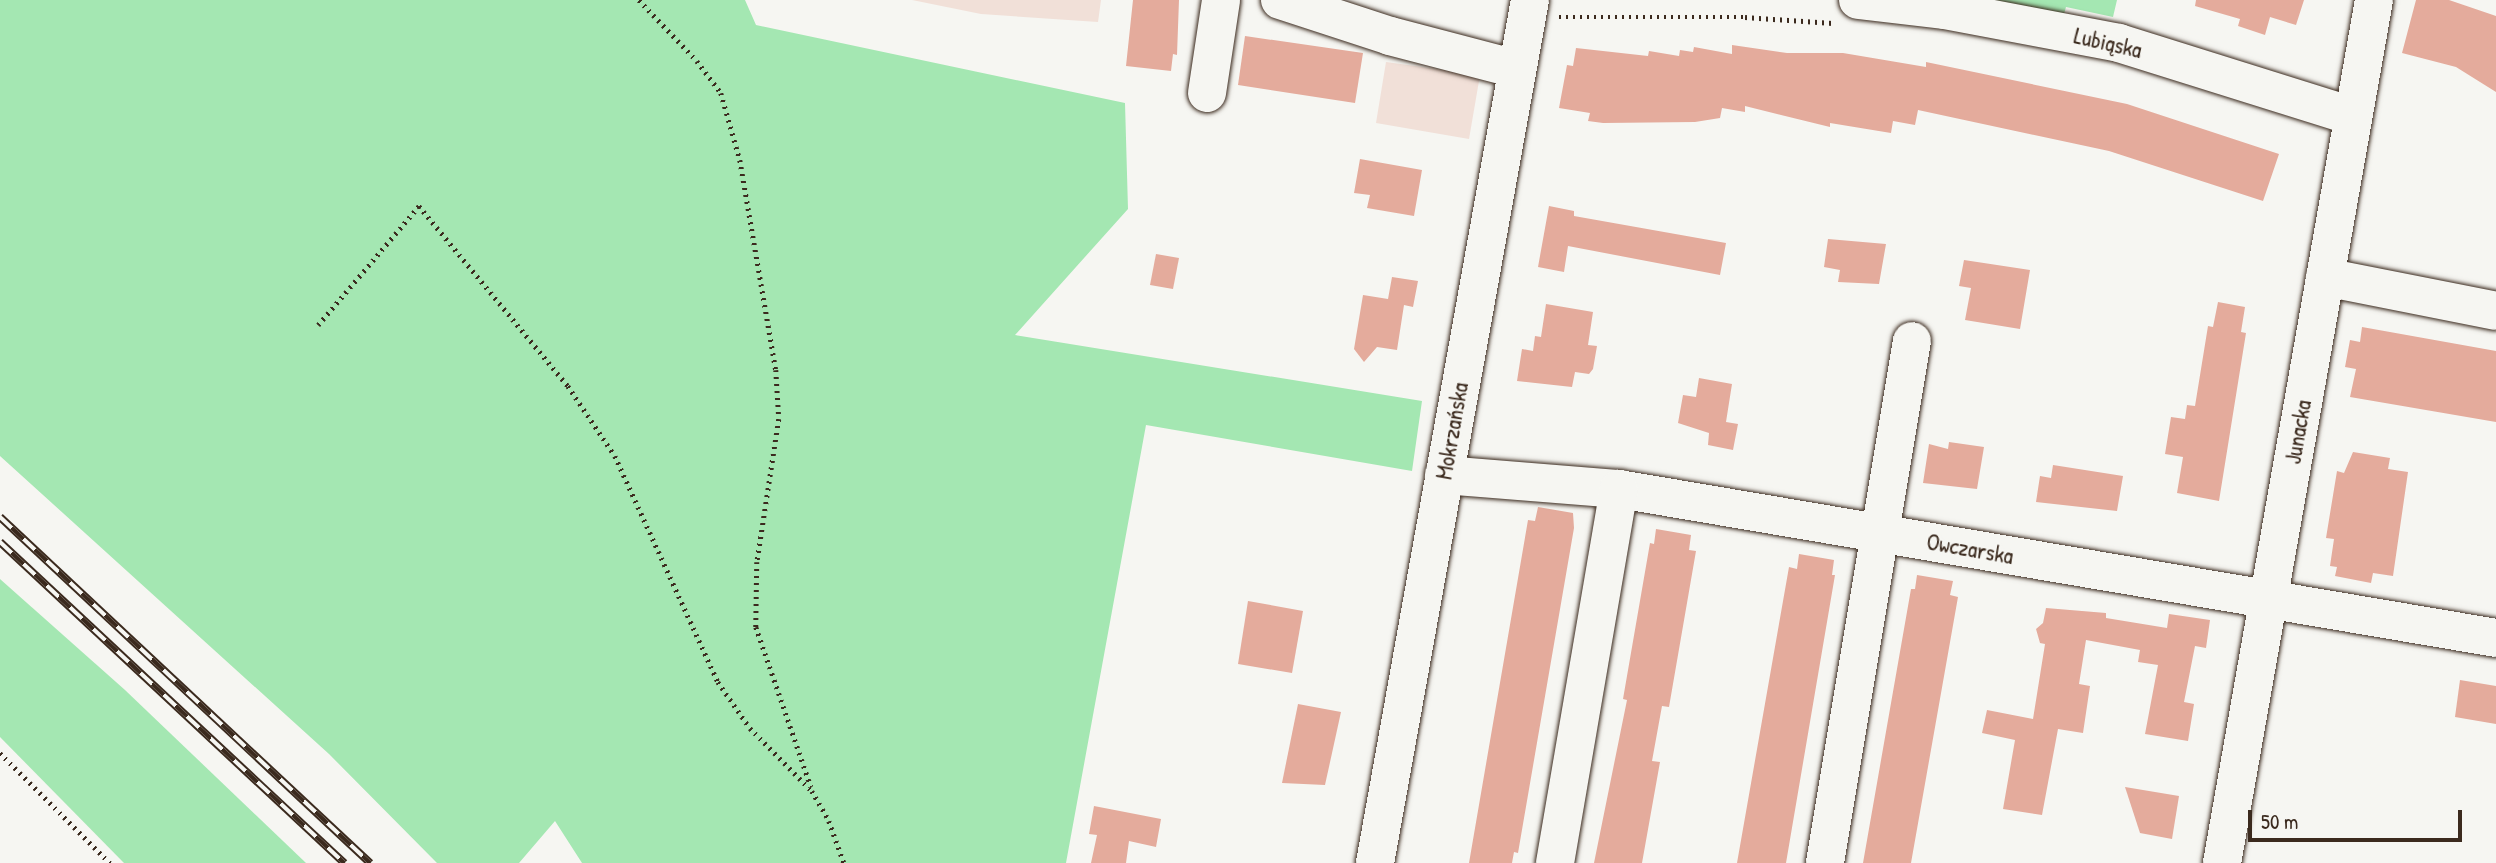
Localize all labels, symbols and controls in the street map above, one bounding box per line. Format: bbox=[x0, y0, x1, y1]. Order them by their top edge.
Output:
street label: Lubiąska bbox=[2071, 22, 2145, 64]
street label: Mokrzańska bbox=[1430, 380, 1474, 482]
street label: Junacka bbox=[2279, 398, 2317, 466]
street label: Owczarska bbox=[1925, 528, 2015, 570]
scale bar bbox=[2251, 796, 2464, 840]
text: 50 m bbox=[2261, 807, 2298, 836]

